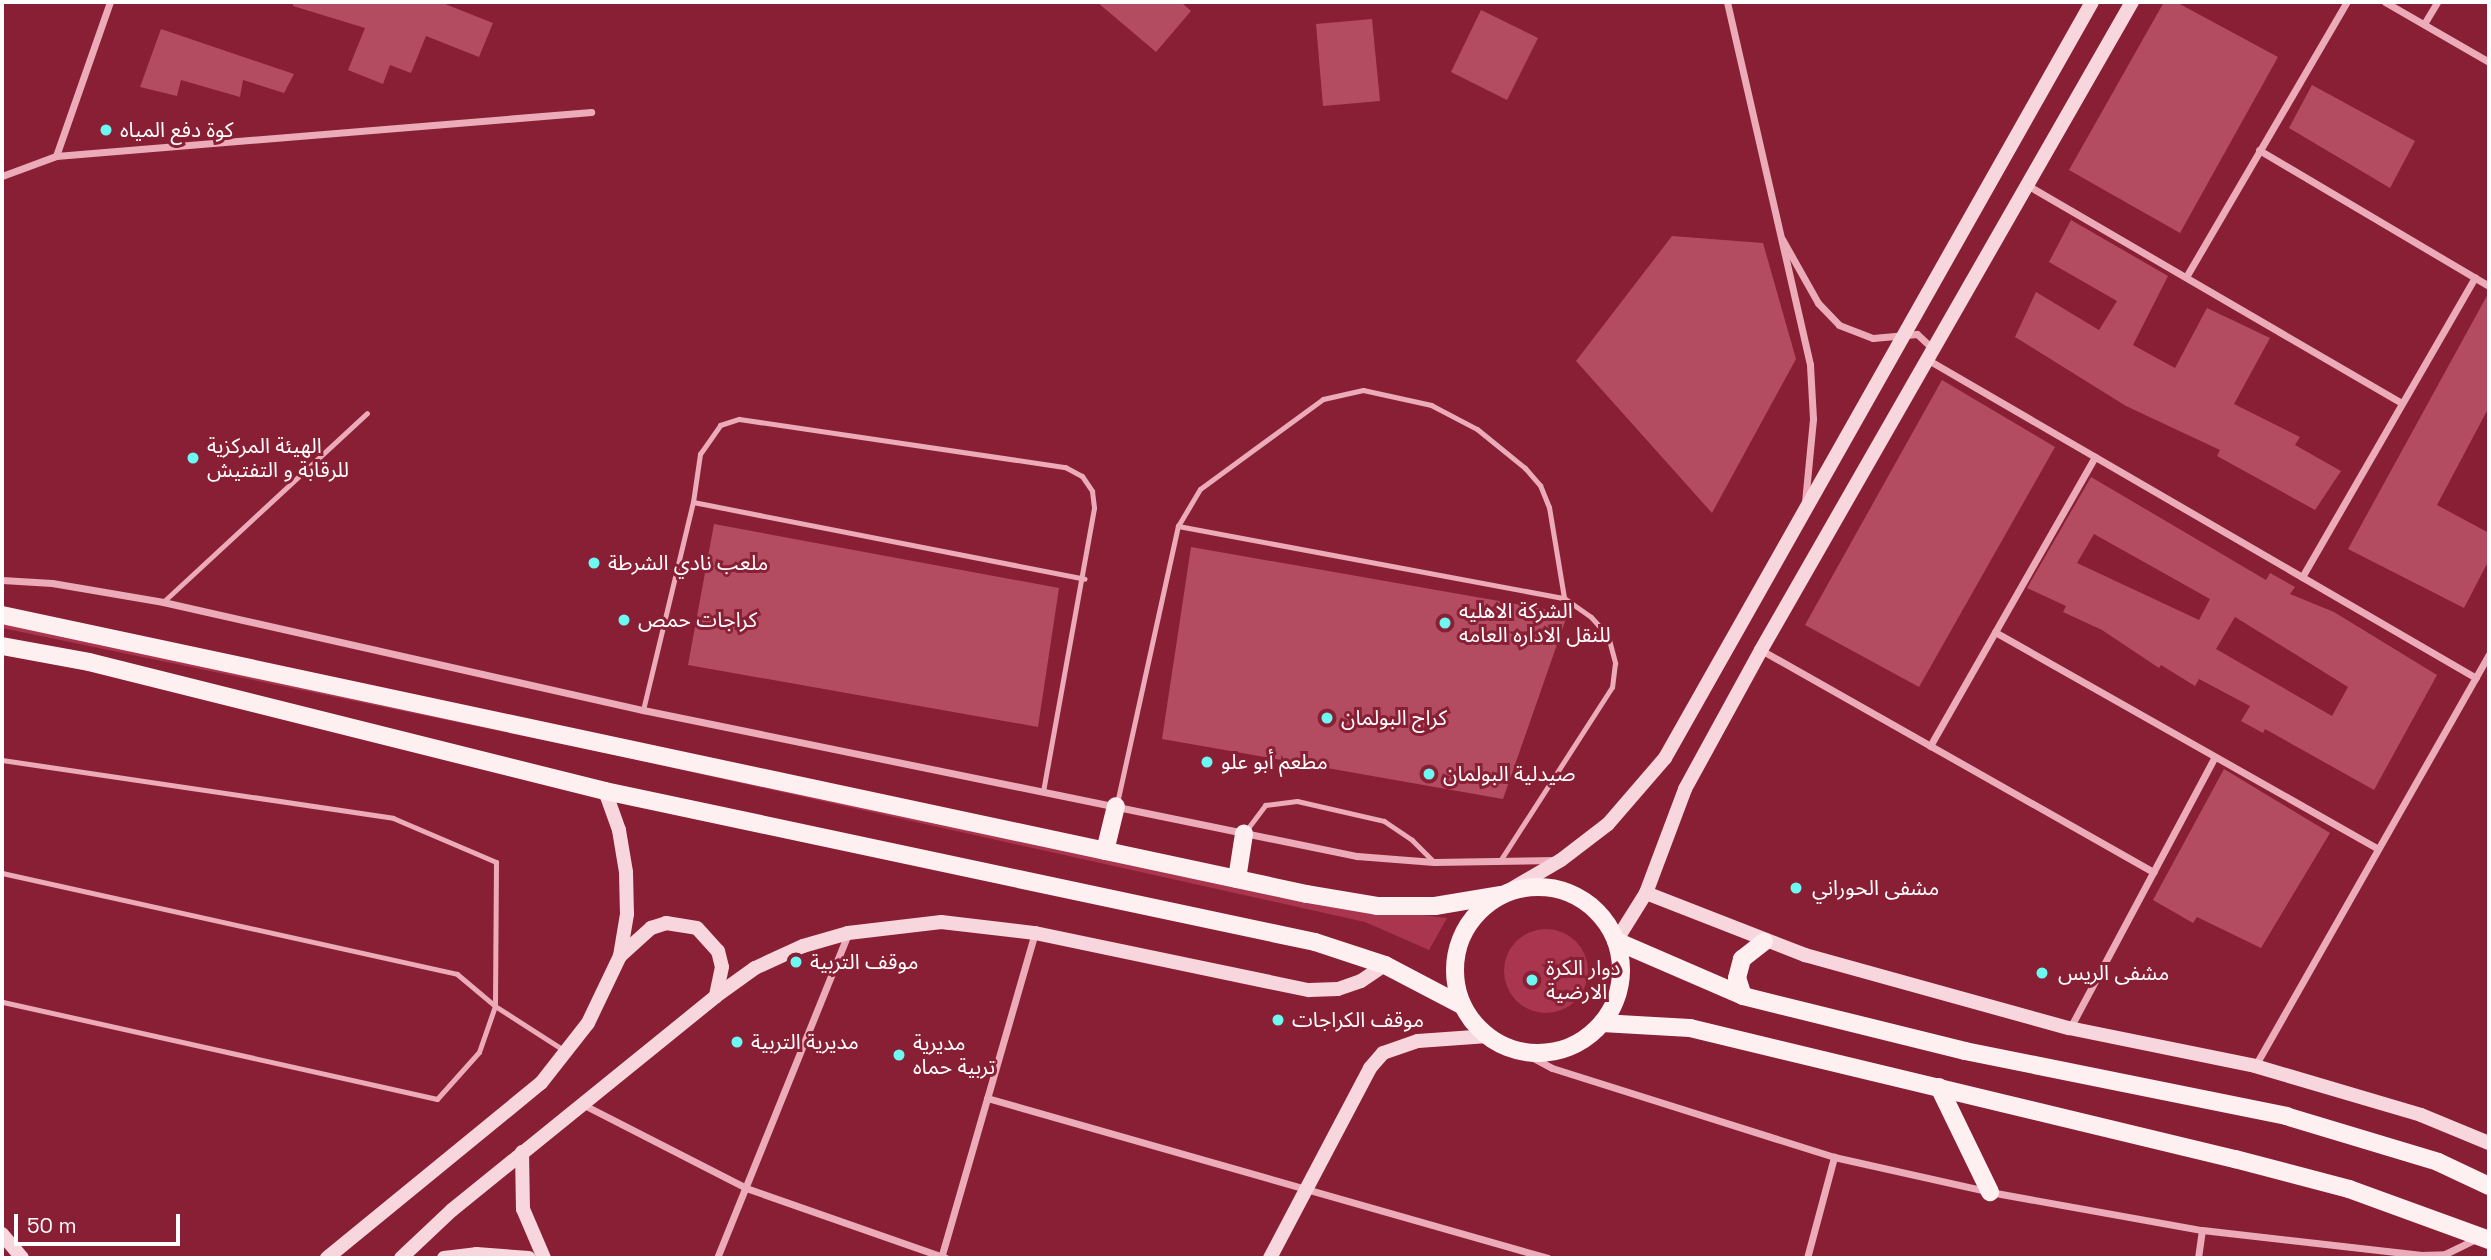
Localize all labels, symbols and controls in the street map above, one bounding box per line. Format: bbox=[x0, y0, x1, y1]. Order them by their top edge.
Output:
place label: كوة دفع المياه bbox=[120, 117, 233, 143]
marker: كوة دفع المياه bbox=[98, 122, 114, 138]
place label: الهيئة المركزية للرقابة و التفتيش bbox=[207, 433, 349, 483]
marker: الهيئة المركزية للرقابة و التفتيش bbox=[185, 450, 201, 466]
place label: ملعب نادي الشرطة bbox=[608, 550, 768, 576]
marker: ملعب نادي الشرطة bbox=[586, 555, 602, 571]
place label: الشركة الاهليه للنقل الاداره العامه bbox=[1459, 598, 1611, 648]
place label: كراجات حمص bbox=[638, 607, 757, 633]
marker: كراجات حمص bbox=[616, 612, 632, 628]
marker: الشركة الاهليه للنقل الاداره العامه bbox=[1437, 615, 1453, 631]
place label: كراج البولمان bbox=[1341, 705, 1447, 731]
marker: كراج البولمان bbox=[1319, 710, 1335, 726]
place label: مطعم أبو علو bbox=[1221, 749, 1328, 775]
marker: مطعم أبو علو bbox=[1199, 754, 1215, 770]
place label: صيدلية البولمان bbox=[1443, 761, 1576, 787]
marker: صيدلية البولمان bbox=[1421, 766, 1437, 782]
place label: مشفى الحوراني bbox=[1812, 875, 1939, 901]
marker: مشفى الحوراني bbox=[1786, 878, 1806, 898]
place label: موقف التربية bbox=[810, 949, 918, 975]
marker: موقف التربية bbox=[788, 954, 804, 970]
place label: دوار الكرة الارضية bbox=[1546, 955, 1621, 1005]
place label: مشفى الريس bbox=[2058, 960, 2169, 986]
marker: مشفى الريس bbox=[2032, 963, 2052, 983]
marker: دوار الكرة الارضية bbox=[1524, 972, 1540, 988]
place label: موقف الكراجات bbox=[1292, 1007, 1424, 1033]
marker: موقف الكراجات bbox=[1270, 1012, 1286, 1028]
place label: مديرية التربية bbox=[751, 1029, 859, 1055]
place label: مديرية تربية حماه bbox=[913, 1030, 995, 1080]
marker: مديرية التربية bbox=[729, 1034, 745, 1050]
marker: مديرية تربية حماه bbox=[891, 1047, 907, 1063]
scale bar bbox=[18, 1200, 184, 1244]
text: 50 m bbox=[27, 1212, 77, 1239]

